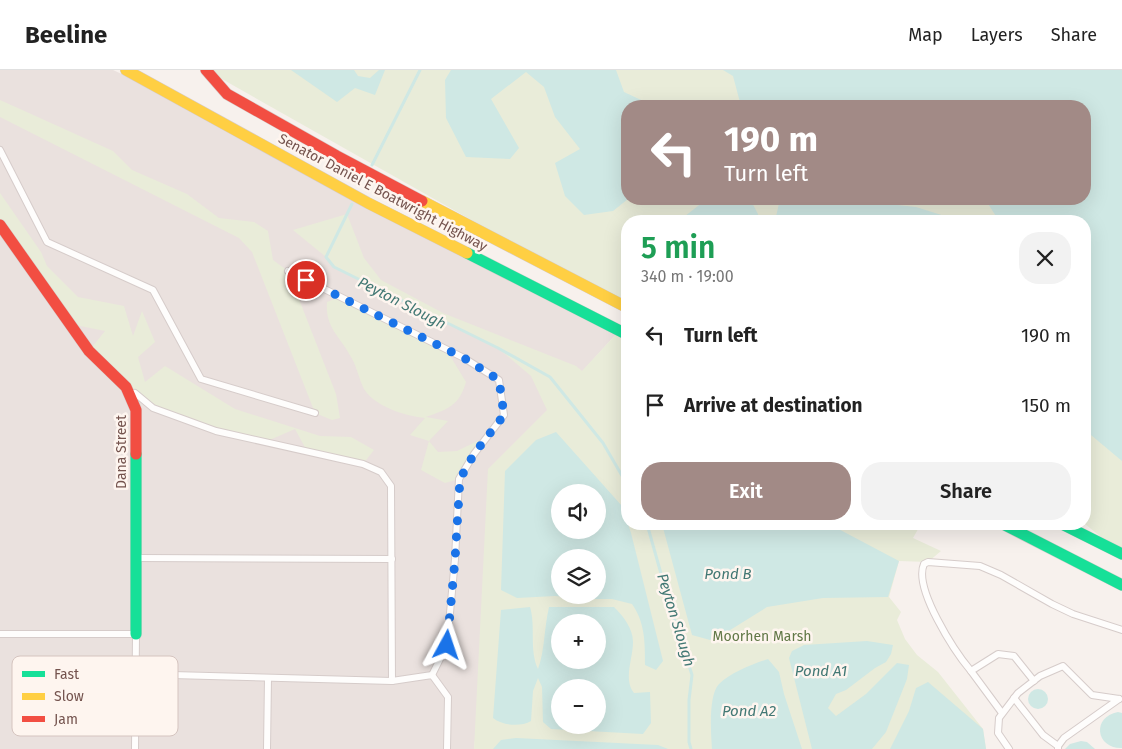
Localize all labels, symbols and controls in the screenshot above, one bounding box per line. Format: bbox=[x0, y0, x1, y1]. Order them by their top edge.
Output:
text: Beeline bbox=[25, 21, 107, 49]
text: Map bbox=[908, 24, 943, 46]
text: Layers bbox=[971, 24, 1023, 46]
text: Share bbox=[1051, 24, 1097, 46]
text: 190 m bbox=[724, 118, 818, 160]
icon: left bbox=[641, 120, 706, 185]
street label: Senator Daniel E Boatwright Highway bbox=[275, 130, 490, 255]
text: Turn left bbox=[724, 160, 808, 187]
text: 5 min bbox=[641, 230, 715, 266]
button: close bbox=[1019, 232, 1071, 284]
pin bbox=[285, 259, 327, 301]
icon: arrive bbox=[292, 266, 320, 294]
text: 340 m · 19:00 bbox=[641, 267, 734, 286]
water label: Peyton Slough bbox=[355, 273, 449, 333]
icon: left bbox=[641, 321, 669, 349]
text: Turn left bbox=[684, 324, 758, 347]
text: 190 m bbox=[1021, 324, 1071, 347]
icon: arrive bbox=[641, 391, 669, 419]
text: Arrive at destination bbox=[684, 394, 863, 417]
text: 150 m bbox=[1021, 394, 1071, 417]
street label: Dana Street bbox=[113, 414, 130, 489]
button: Exit bbox=[641, 462, 851, 520]
button: Share bbox=[861, 462, 1071, 520]
map controls bbox=[551, 484, 606, 734]
button: sound bbox=[551, 484, 606, 539]
button: layers bbox=[551, 549, 606, 604]
water label: Pond B bbox=[704, 565, 752, 583]
water label: Peyton Slough bbox=[653, 571, 699, 669]
button: + bbox=[551, 614, 606, 669]
position arrow bbox=[420, 618, 472, 670]
park label: Moorhen Marsh bbox=[713, 628, 811, 645]
legend bbox=[12, 656, 178, 736]
water label: Pond A1 bbox=[795, 662, 847, 680]
text: Fast bbox=[54, 666, 80, 683]
button: − bbox=[551, 679, 606, 734]
text: Slow bbox=[54, 688, 84, 705]
water label: Pond A2 bbox=[722, 702, 776, 720]
text: Jam bbox=[54, 711, 78, 728]

